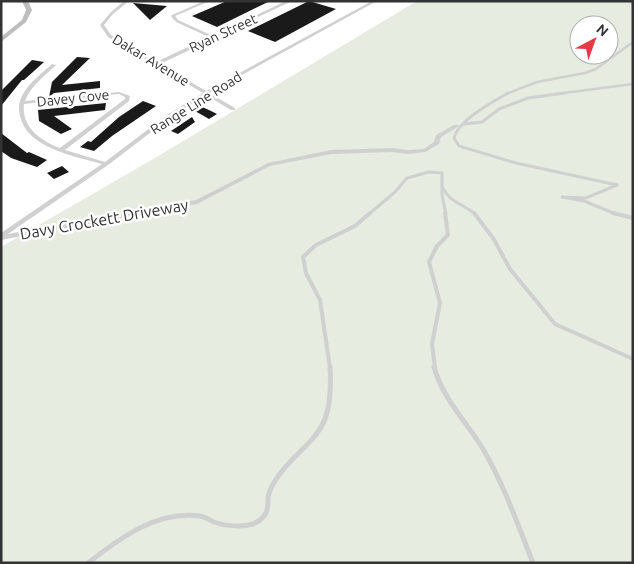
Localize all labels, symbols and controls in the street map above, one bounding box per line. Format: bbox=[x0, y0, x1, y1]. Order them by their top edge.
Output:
street label: Ryan Street bbox=[187, 10, 260, 56]
north arrow bbox=[569, 15, 619, 65]
text: N bbox=[593, 21, 612, 40]
street label: Dakar Avenue bbox=[110, 31, 192, 89]
street label: Range Line Road bbox=[147, 69, 245, 137]
street label: Davey Cove bbox=[36, 86, 110, 110]
street label: Davy Crockett Driveway bbox=[18, 195, 190, 243]

